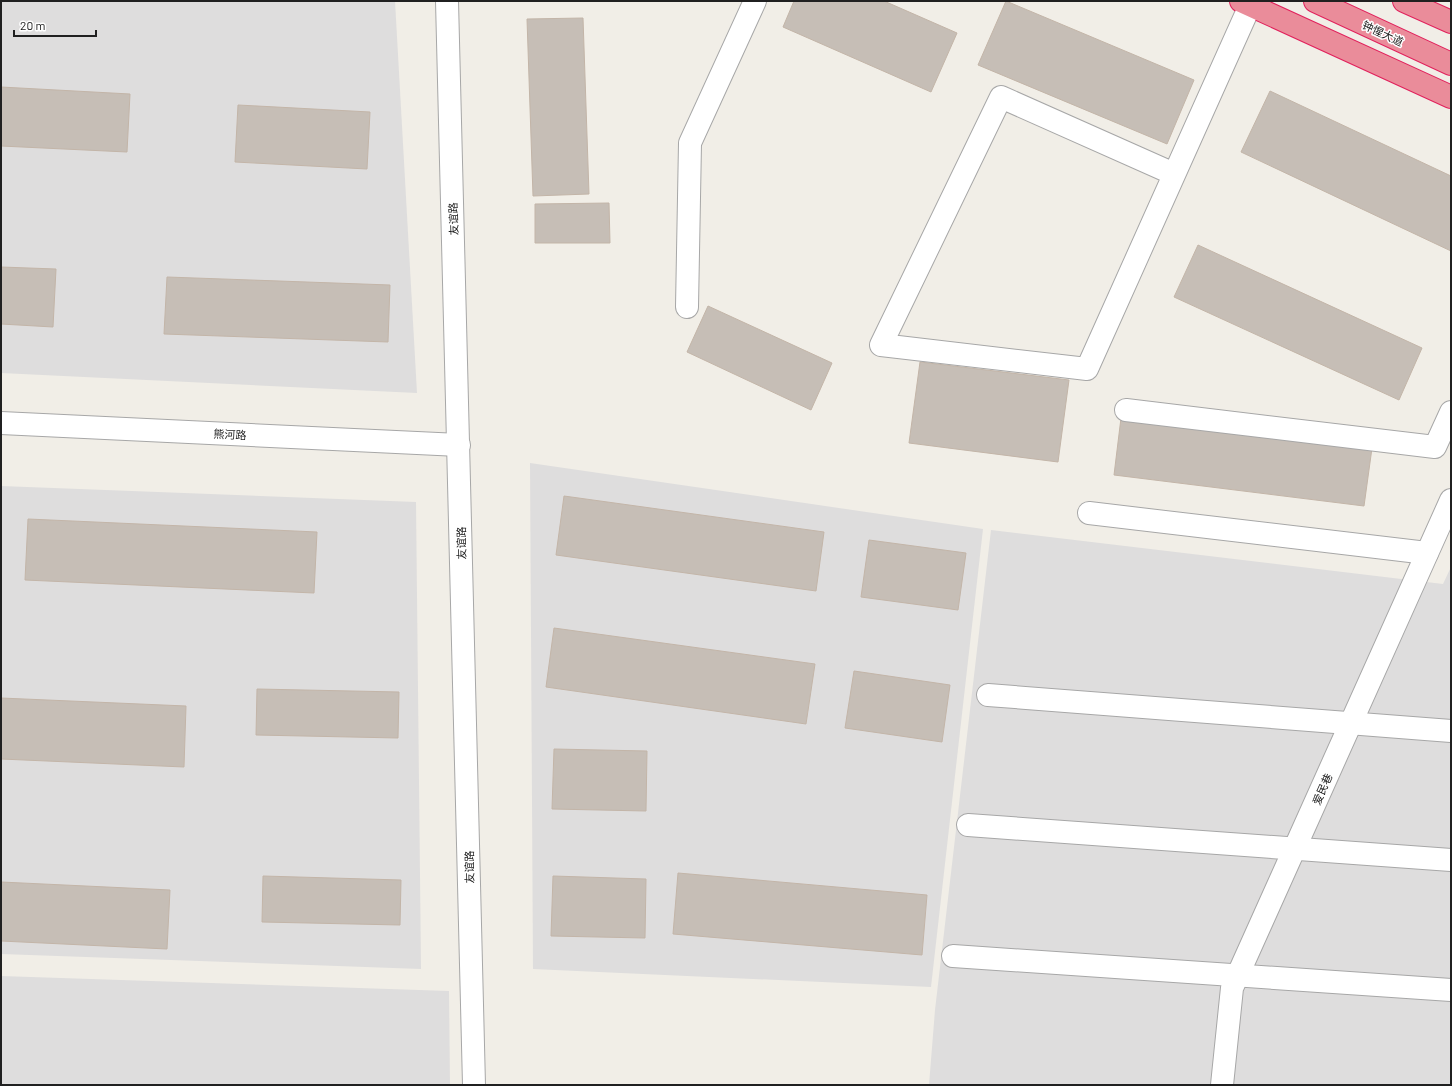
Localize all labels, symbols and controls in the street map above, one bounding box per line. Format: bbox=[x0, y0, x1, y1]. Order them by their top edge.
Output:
scale bar bbox=[14, 12, 96, 38]
text: 20 m bbox=[20, 18, 46, 32]
street label: 钟惺大道 bbox=[1360, 18, 1406, 48]
street label: 友谊路 bbox=[446, 202, 460, 236]
street label: 熊河路 bbox=[213, 427, 247, 441]
street label: 友谊路 bbox=[454, 526, 468, 560]
street label: 爱民巷 bbox=[1309, 771, 1335, 807]
street label: 友谊路 bbox=[462, 850, 476, 884]

